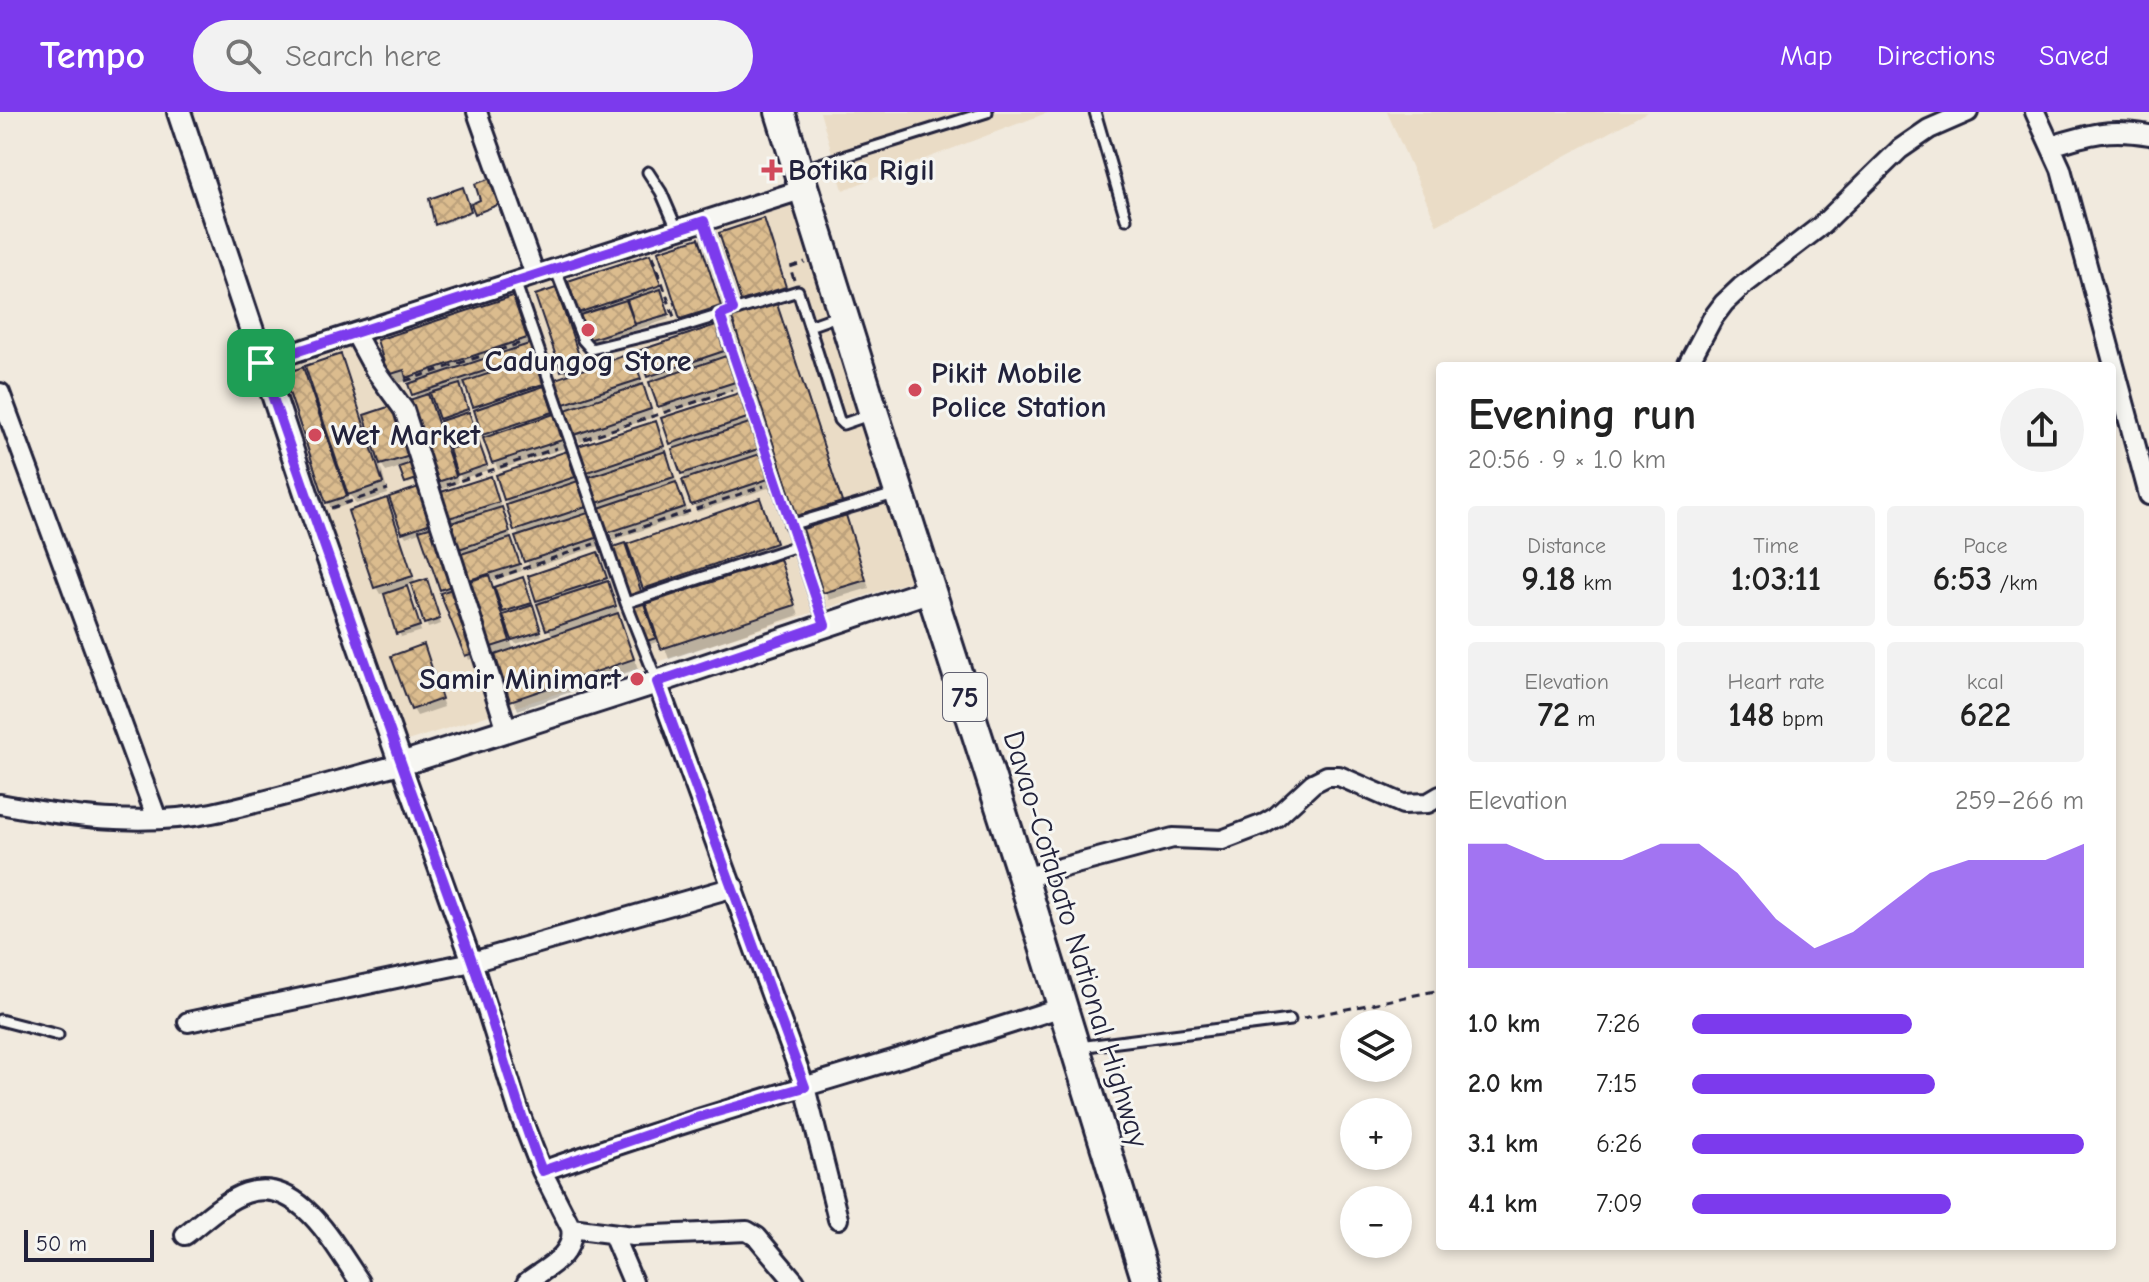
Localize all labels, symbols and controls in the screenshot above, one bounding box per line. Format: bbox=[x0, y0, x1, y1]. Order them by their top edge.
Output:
search box bbox=[193, 20, 753, 92]
text: Tempo bbox=[40, 34, 145, 78]
icon: search bbox=[221, 34, 265, 78]
text: Search here bbox=[285, 39, 441, 74]
text: Map bbox=[1780, 40, 1833, 72]
text: Directions bbox=[1877, 40, 1995, 72]
text: Saved bbox=[2039, 40, 2109, 72]
place label: Botika Rigil bbox=[788, 153, 935, 188]
marker: Botika Rigil bbox=[763, 161, 781, 179]
marker: Cadungog Store bbox=[579, 321, 597, 339]
pin bbox=[227, 329, 295, 397]
icon: arrive bbox=[239, 341, 283, 385]
place label: Cadungog Store bbox=[485, 344, 691, 379]
place label: Pikit Mobile Police Station bbox=[931, 356, 1107, 425]
marker: Pikit Mobile Police Station bbox=[906, 381, 924, 399]
button: share bbox=[2000, 388, 2084, 472]
text: Evening run bbox=[1468, 389, 1696, 440]
place label: Wet Market bbox=[331, 418, 482, 453]
marker: Wet Market bbox=[306, 426, 324, 444]
text: 20:56 · 9 × 1.0 km bbox=[1468, 445, 1666, 475]
text: Distance bbox=[1527, 533, 1606, 559]
text: Time bbox=[1753, 533, 1799, 559]
text: Pace bbox=[1963, 533, 2008, 559]
text: 9.18 bbox=[1521, 559, 1576, 599]
text: 1:03:11 bbox=[1731, 559, 1821, 599]
text: 6:53 bbox=[1933, 559, 1992, 599]
text: km bbox=[1576, 570, 1612, 596]
text: /km bbox=[1992, 570, 2038, 596]
place label: Samir Minimart bbox=[419, 662, 622, 697]
text: Elevation bbox=[1525, 669, 1609, 695]
text: Heart rate bbox=[1727, 669, 1824, 695]
text: kcal bbox=[1967, 669, 2004, 695]
marker: Samir Minimart bbox=[628, 670, 646, 688]
road number: 75 bbox=[943, 673, 987, 721]
text: 72 bbox=[1538, 695, 1570, 735]
text: 148 bbox=[1728, 695, 1775, 735]
text: 622 bbox=[1959, 695, 2011, 735]
text: m bbox=[1570, 706, 1596, 732]
text: bpm bbox=[1775, 706, 1824, 732]
street label: Davao-Cotabato National Highway bbox=[995, 727, 1156, 1152]
text: Elevation bbox=[1468, 786, 1568, 816]
text: 259–266 m bbox=[1955, 786, 2084, 816]
text: 1.0 km bbox=[1468, 1009, 1540, 1039]
text: 7:26 bbox=[1596, 1009, 1641, 1039]
map controls bbox=[1340, 1010, 1412, 1258]
button: layers bbox=[1340, 1010, 1412, 1082]
text: 2.0 km bbox=[1468, 1069, 1543, 1099]
text: 7:15 bbox=[1596, 1069, 1637, 1099]
button: + bbox=[1340, 1098, 1412, 1170]
text: 3.1 km bbox=[1468, 1129, 1538, 1159]
text: 6:26 bbox=[1596, 1129, 1643, 1159]
button: − bbox=[1340, 1186, 1412, 1258]
text: 4.1 km bbox=[1468, 1189, 1538, 1219]
text: 7:09 bbox=[1596, 1189, 1643, 1219]
scale bar bbox=[24, 1226, 154, 1262]
text: 50 m bbox=[36, 1231, 87, 1257]

